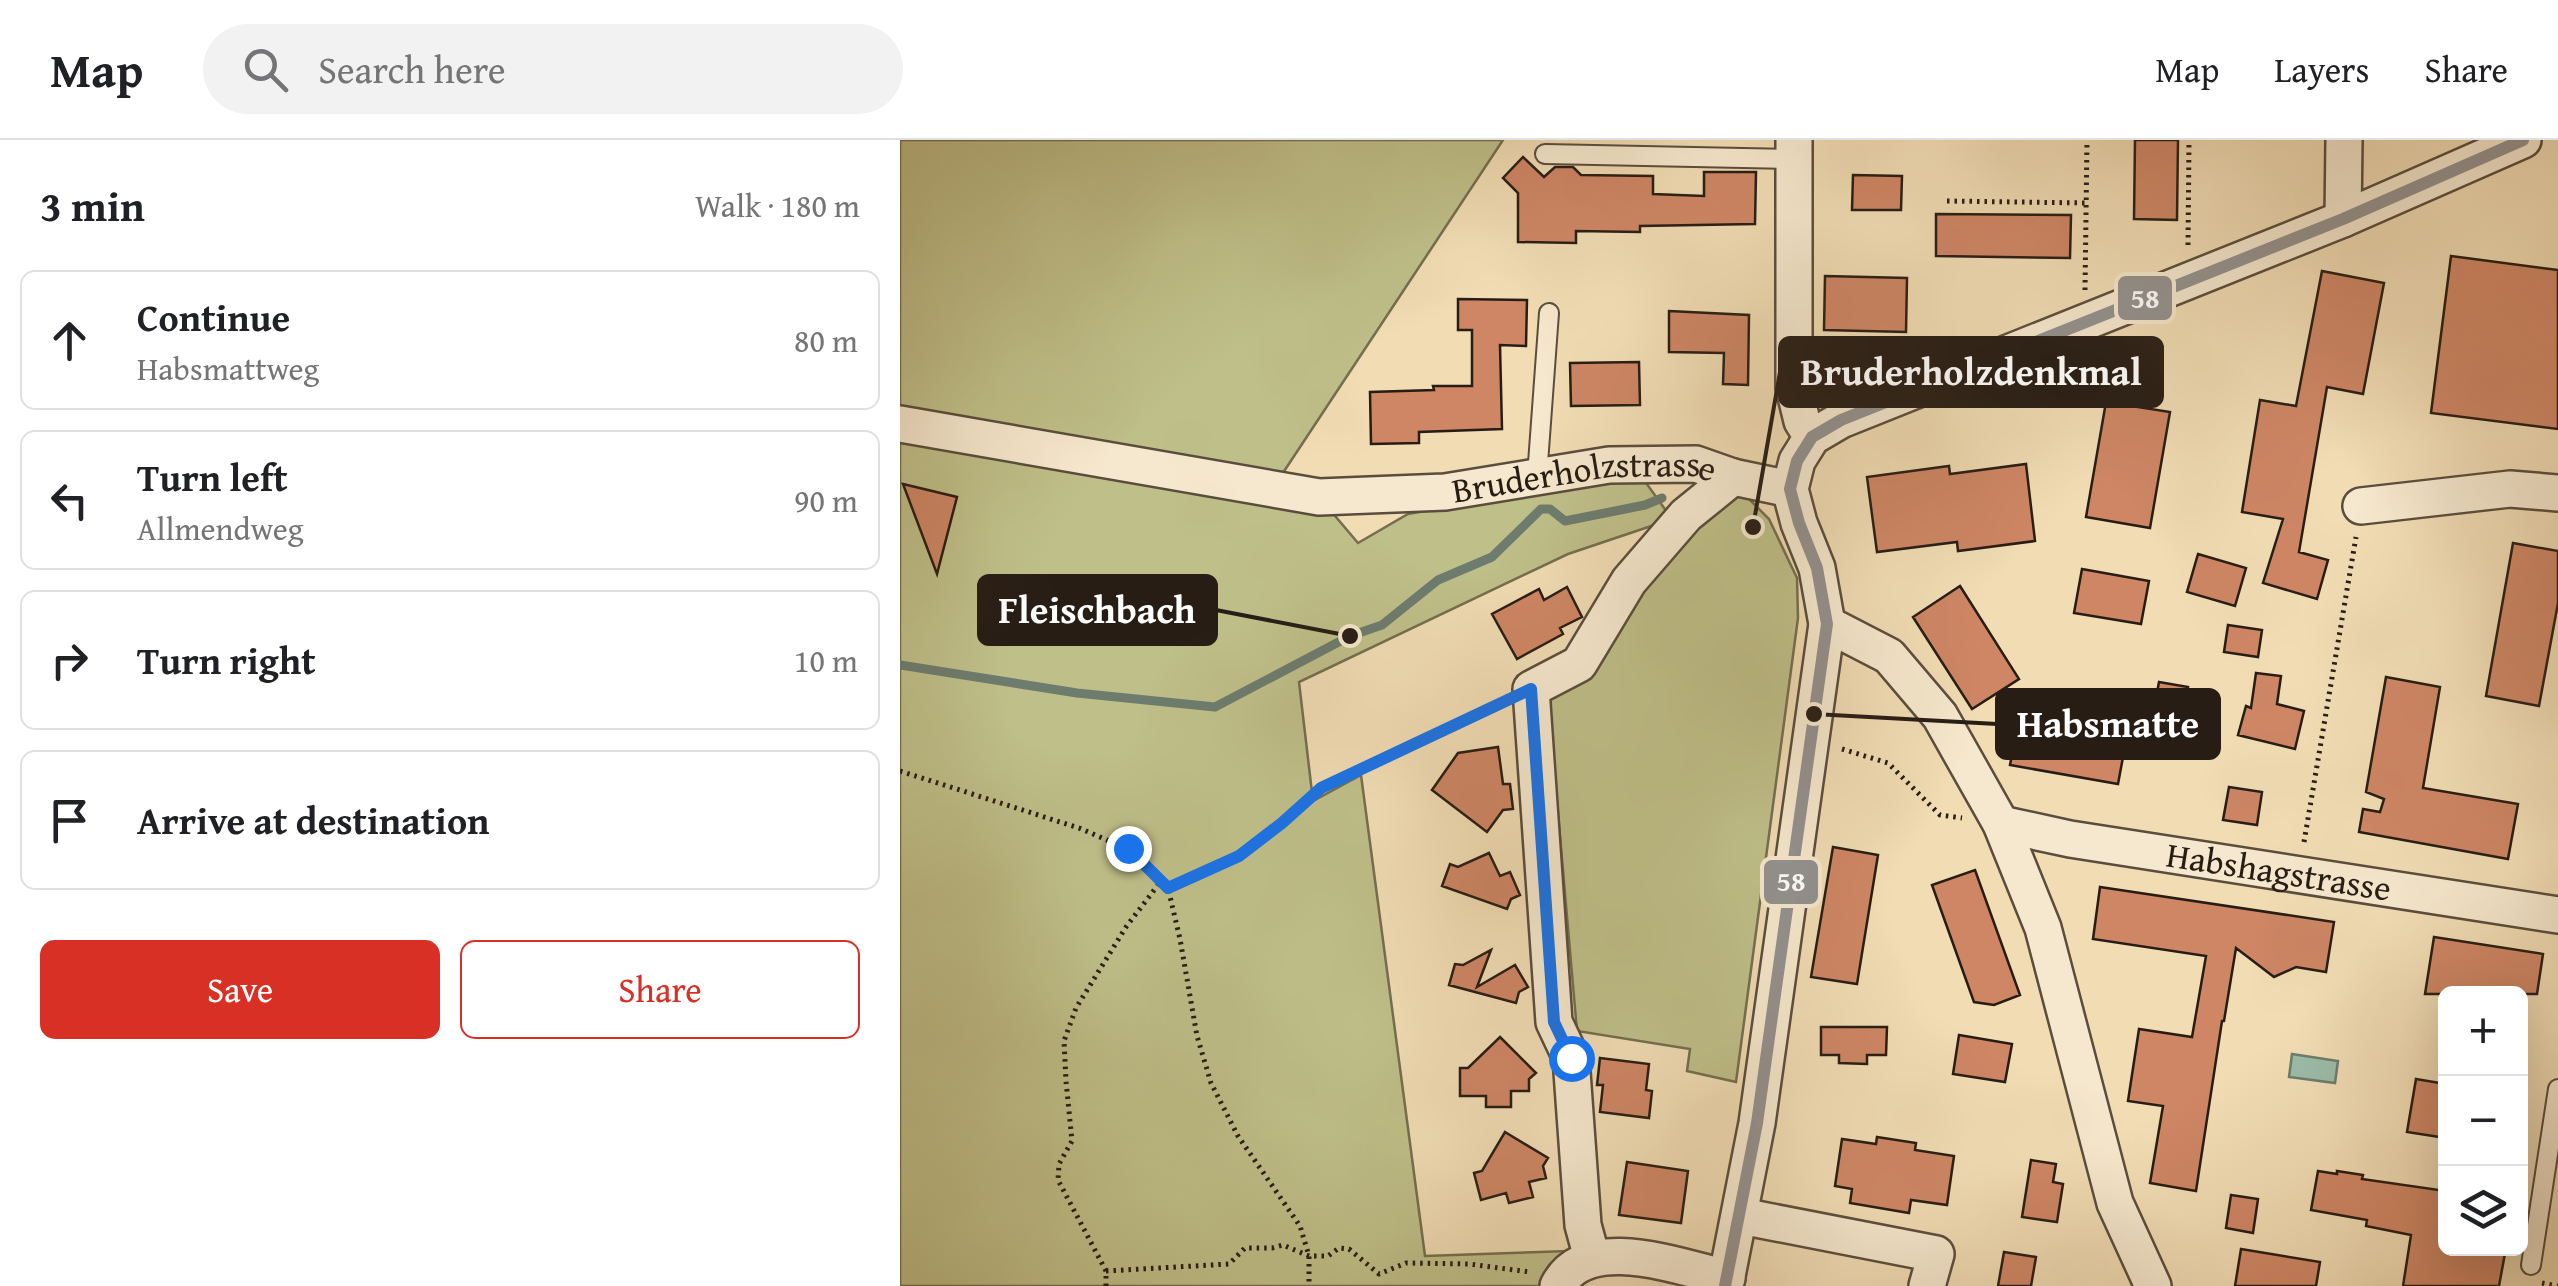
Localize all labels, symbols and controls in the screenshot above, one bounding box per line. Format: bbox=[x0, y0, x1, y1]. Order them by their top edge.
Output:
search box bbox=[203, 24, 903, 114]
text: Map bbox=[50, 34, 143, 105]
text: Search here bbox=[318, 41, 506, 97]
icon: search bbox=[238, 42, 293, 97]
text: Map bbox=[2155, 44, 2219, 95]
text: Layers bbox=[2274, 44, 2369, 95]
text: Share bbox=[2424, 44, 2508, 95]
text: 3 min bbox=[40, 175, 145, 236]
text: Walk · 180 m bbox=[695, 182, 860, 229]
line badge: 58 bbox=[2116, 274, 2174, 322]
text: 58 bbox=[2130, 277, 2160, 318]
text: Continue bbox=[137, 289, 290, 345]
icon: ahead bbox=[42, 313, 97, 368]
text: 80 m bbox=[794, 317, 858, 364]
callout: Bruderholzdenkmal bbox=[1780, 338, 2162, 406]
text: Bruderholzdenkmal bbox=[1800, 343, 2142, 399]
text: Habsmattweg bbox=[137, 345, 320, 392]
street label: Bruderholzstrasse bbox=[1448, 438, 1724, 515]
text: Turn left bbox=[137, 449, 288, 505]
icon: left bbox=[42, 473, 97, 528]
text: 90 m bbox=[794, 477, 858, 524]
text: Allmendweg bbox=[137, 505, 304, 552]
callout: Fleischbach bbox=[979, 576, 1216, 644]
text: Fleischbach bbox=[998, 581, 1196, 637]
text: Turn right bbox=[137, 632, 316, 688]
icon: right bbox=[42, 633, 97, 688]
text: 10 m bbox=[794, 637, 858, 684]
callout: Habsmatte bbox=[1997, 690, 2219, 758]
text: Habsmatte bbox=[2017, 695, 2199, 751]
text: Arrive at destination bbox=[137, 792, 490, 848]
icon: arrive bbox=[42, 793, 97, 848]
route end bbox=[1106, 826, 1152, 872]
street label: Habshagstrasse bbox=[2163, 828, 2395, 914]
line badge: 58 bbox=[1762, 858, 1820, 906]
text: 58 bbox=[1776, 860, 1806, 901]
button: Save bbox=[40, 940, 440, 1039]
button: Share bbox=[460, 940, 860, 1039]
map controls bbox=[2438, 986, 2528, 1256]
button: + bbox=[2438, 986, 2528, 1076]
route start bbox=[1549, 1036, 1595, 1082]
button: − bbox=[2438, 1076, 2528, 1166]
button: layers bbox=[2438, 1166, 2528, 1256]

